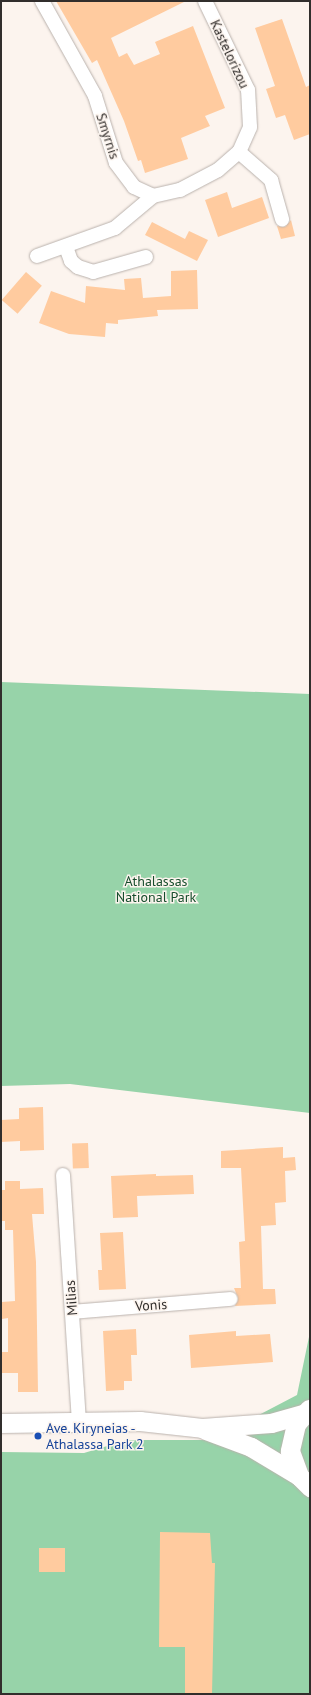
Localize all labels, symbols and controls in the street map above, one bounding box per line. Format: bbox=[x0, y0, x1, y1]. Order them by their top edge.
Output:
street label: Kastelorizou bbox=[207, 17, 253, 91]
street label: Smyrnis bbox=[93, 111, 123, 161]
park label: Athalassas National Park bbox=[116, 873, 196, 906]
street label: Milias bbox=[61, 1280, 81, 1316]
street label: Vonis bbox=[134, 1296, 168, 1314]
place label: Ave. Kiryneias - Athalassa Park 2 bbox=[46, 1420, 144, 1452]
marker: Ave. Kiryneias - Athalassa Park 2 bbox=[33, 1431, 43, 1441]

